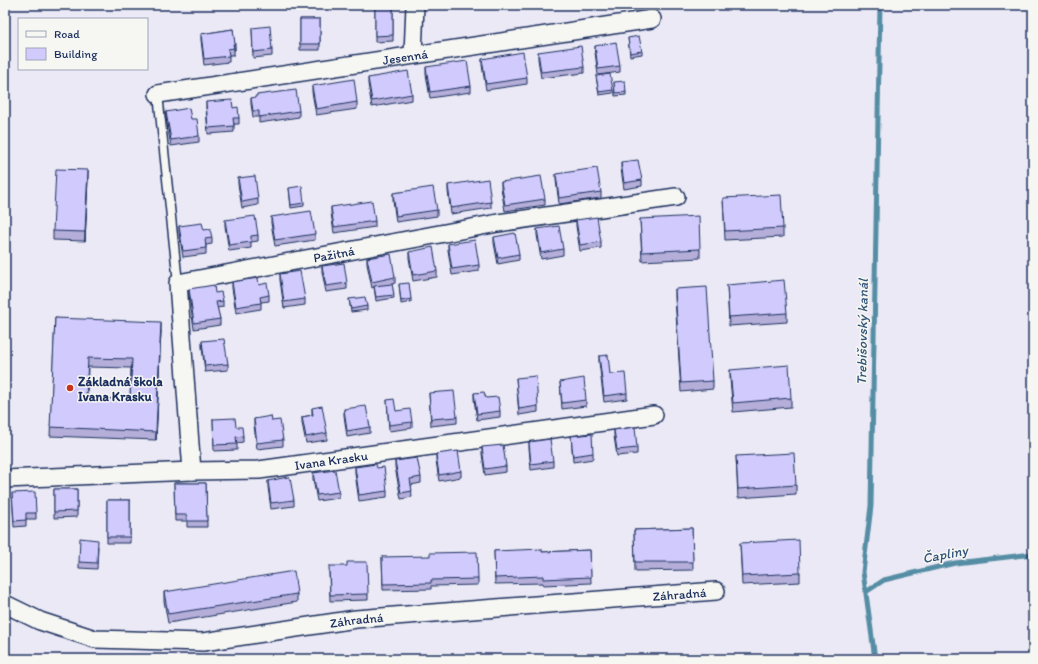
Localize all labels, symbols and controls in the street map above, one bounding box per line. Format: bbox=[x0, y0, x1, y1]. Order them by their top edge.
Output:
legend bbox=[18, 18, 148, 70]
text: Road bbox=[54, 27, 80, 41]
street label: Jesenná bbox=[382, 46, 429, 68]
text: Building bbox=[54, 47, 98, 61]
street label: Pažitná bbox=[312, 243, 356, 266]
water label: Trebišovský kanál bbox=[853, 278, 872, 385]
place label: Základná škola Ivana Krasku bbox=[78, 374, 163, 404]
marker: Základná škola Ivana Krasku bbox=[65, 383, 75, 393]
street label: Ivana Krasku bbox=[294, 448, 369, 473]
water label: Čapliny bbox=[921, 542, 971, 567]
street label: Záhradná bbox=[652, 585, 707, 604]
street label: Záhradná bbox=[329, 610, 384, 631]

